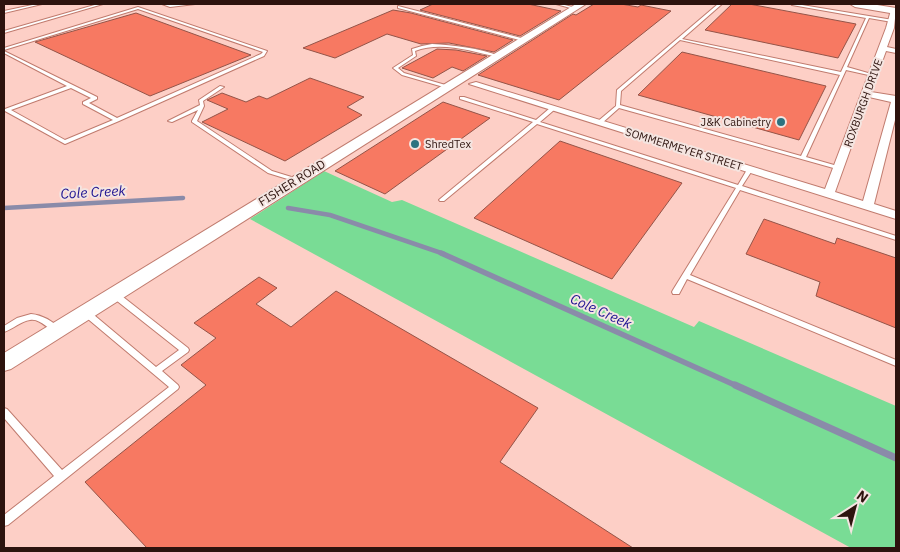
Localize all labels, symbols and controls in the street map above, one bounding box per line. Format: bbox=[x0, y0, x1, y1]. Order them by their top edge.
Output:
street label: ROXBURGH DRIVE bbox=[841, 57, 885, 149]
place label: J&K Cabinetry bbox=[701, 115, 772, 129]
marker: J&K Cabinetry bbox=[775, 116, 787, 128]
street label: SOMMERMEYER STREET bbox=[624, 124, 745, 174]
place label: ShredTex bbox=[425, 137, 472, 151]
marker: ShredTex bbox=[409, 138, 421, 150]
street label: FISHER ROAD bbox=[255, 156, 328, 209]
water label: Cole Creek bbox=[60, 181, 127, 203]
water label: Cole Creek bbox=[568, 289, 635, 333]
north arrow bbox=[830, 482, 880, 532]
text: N bbox=[853, 486, 872, 507]

